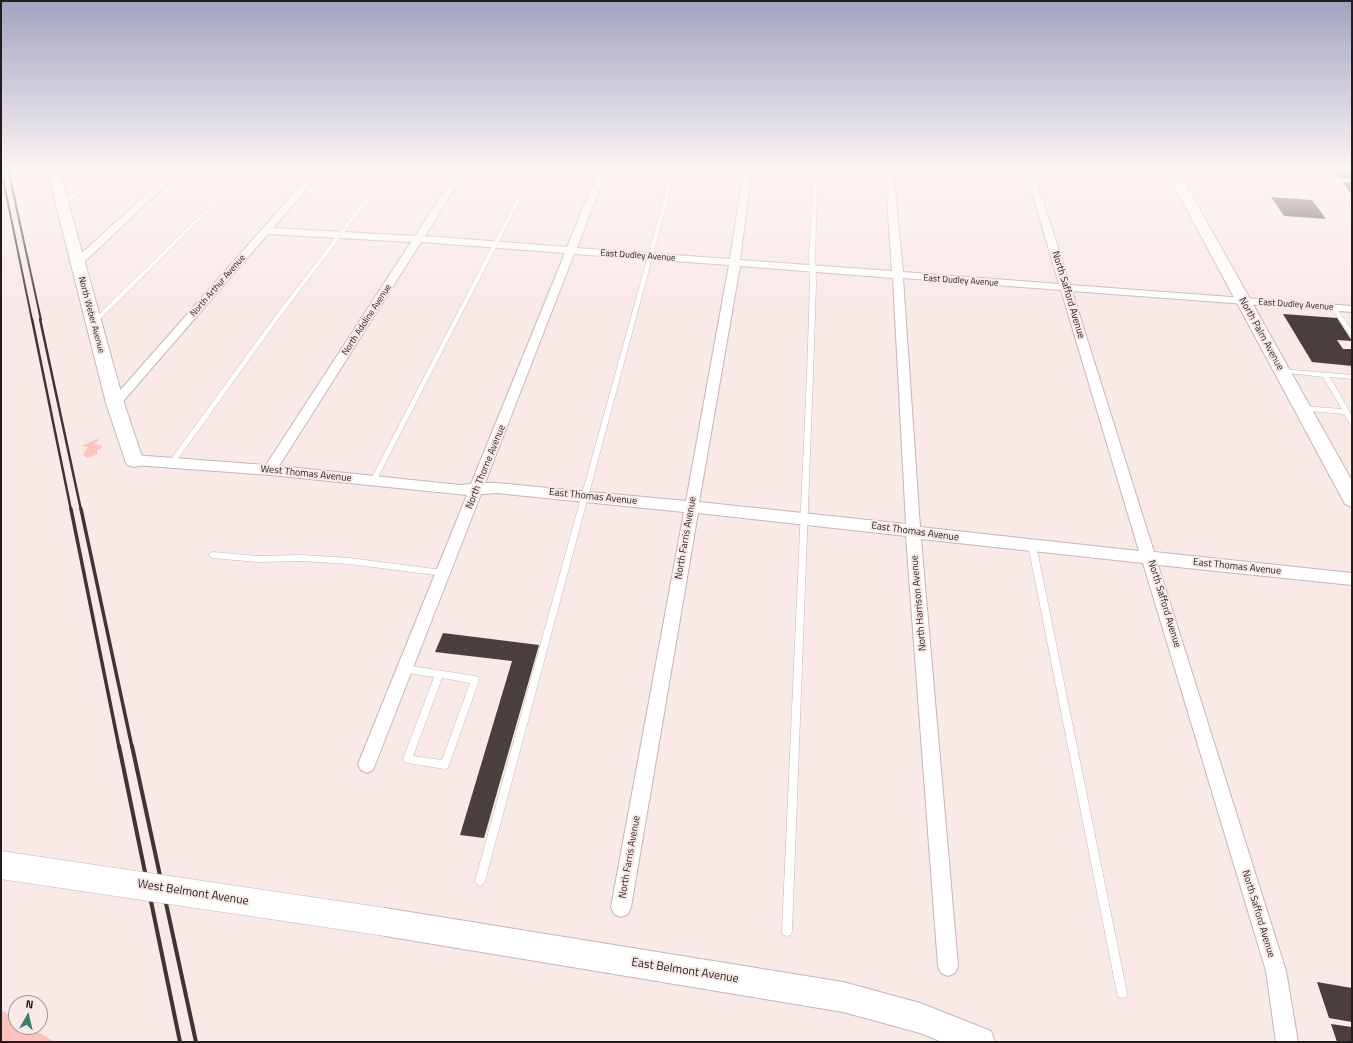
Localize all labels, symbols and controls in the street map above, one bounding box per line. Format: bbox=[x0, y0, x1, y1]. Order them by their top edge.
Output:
street label: East Dudley Avenue bbox=[600, 248, 676, 264]
street label: North Safford Avenue bbox=[1049, 250, 1087, 340]
street label: North Arthur Avenue bbox=[188, 253, 248, 319]
street label: East Dudley Avenue bbox=[923, 273, 999, 289]
street label: North Weber Avenue bbox=[76, 276, 106, 354]
street label: North Adoline Avenue bbox=[340, 283, 394, 357]
street label: North Palm Avenue bbox=[1236, 295, 1286, 373]
street label: East Dudley Avenue bbox=[1258, 297, 1334, 313]
street label: North Thorne Avenue bbox=[464, 423, 508, 511]
street label: West Thomas Avenue bbox=[260, 463, 352, 485]
street label: East Thomas Avenue bbox=[548, 486, 638, 508]
street label: North Farris Avenue bbox=[673, 496, 699, 580]
street label: East Thomas Avenue bbox=[870, 520, 960, 544]
street label: North Harrison Avenue bbox=[909, 555, 929, 651]
street label: East Thomas Avenue bbox=[1192, 556, 1282, 578]
street label: North Safford Avenue bbox=[1145, 559, 1183, 649]
street label: North Farris Avenue bbox=[617, 815, 643, 899]
street label: North Safford Avenue bbox=[1239, 869, 1277, 959]
street label: West Belmont Avenue bbox=[136, 877, 250, 909]
street label: East Belmont Avenue bbox=[630, 955, 740, 987]
north arrow bbox=[8, 995, 48, 1035]
text: N bbox=[25, 996, 34, 1013]

